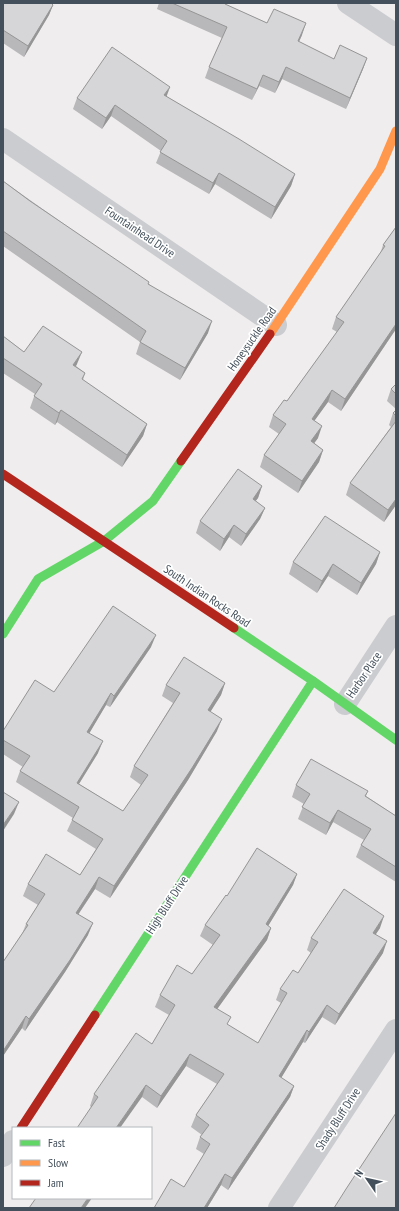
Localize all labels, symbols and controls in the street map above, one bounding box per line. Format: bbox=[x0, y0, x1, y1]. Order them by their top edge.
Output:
street label: Fountainhead Drive bbox=[102, 203, 178, 261]
street label: Honeysuckle Road bbox=[224, 304, 279, 374]
street label: South Indian Rocks Road bbox=[161, 561, 254, 630]
street label: Harbor Place bbox=[343, 649, 385, 701]
street label: High Bluff Drive bbox=[142, 873, 191, 937]
street label: Shady Bluff Drive bbox=[312, 1085, 363, 1153]
legend bbox=[12, 1127, 152, 1199]
text: Fast bbox=[48, 1135, 66, 1150]
text: Slow bbox=[48, 1155, 69, 1170]
north arrow bbox=[347, 1159, 387, 1199]
text: N bbox=[351, 1167, 366, 1180]
text: Jam bbox=[47, 1175, 64, 1190]

